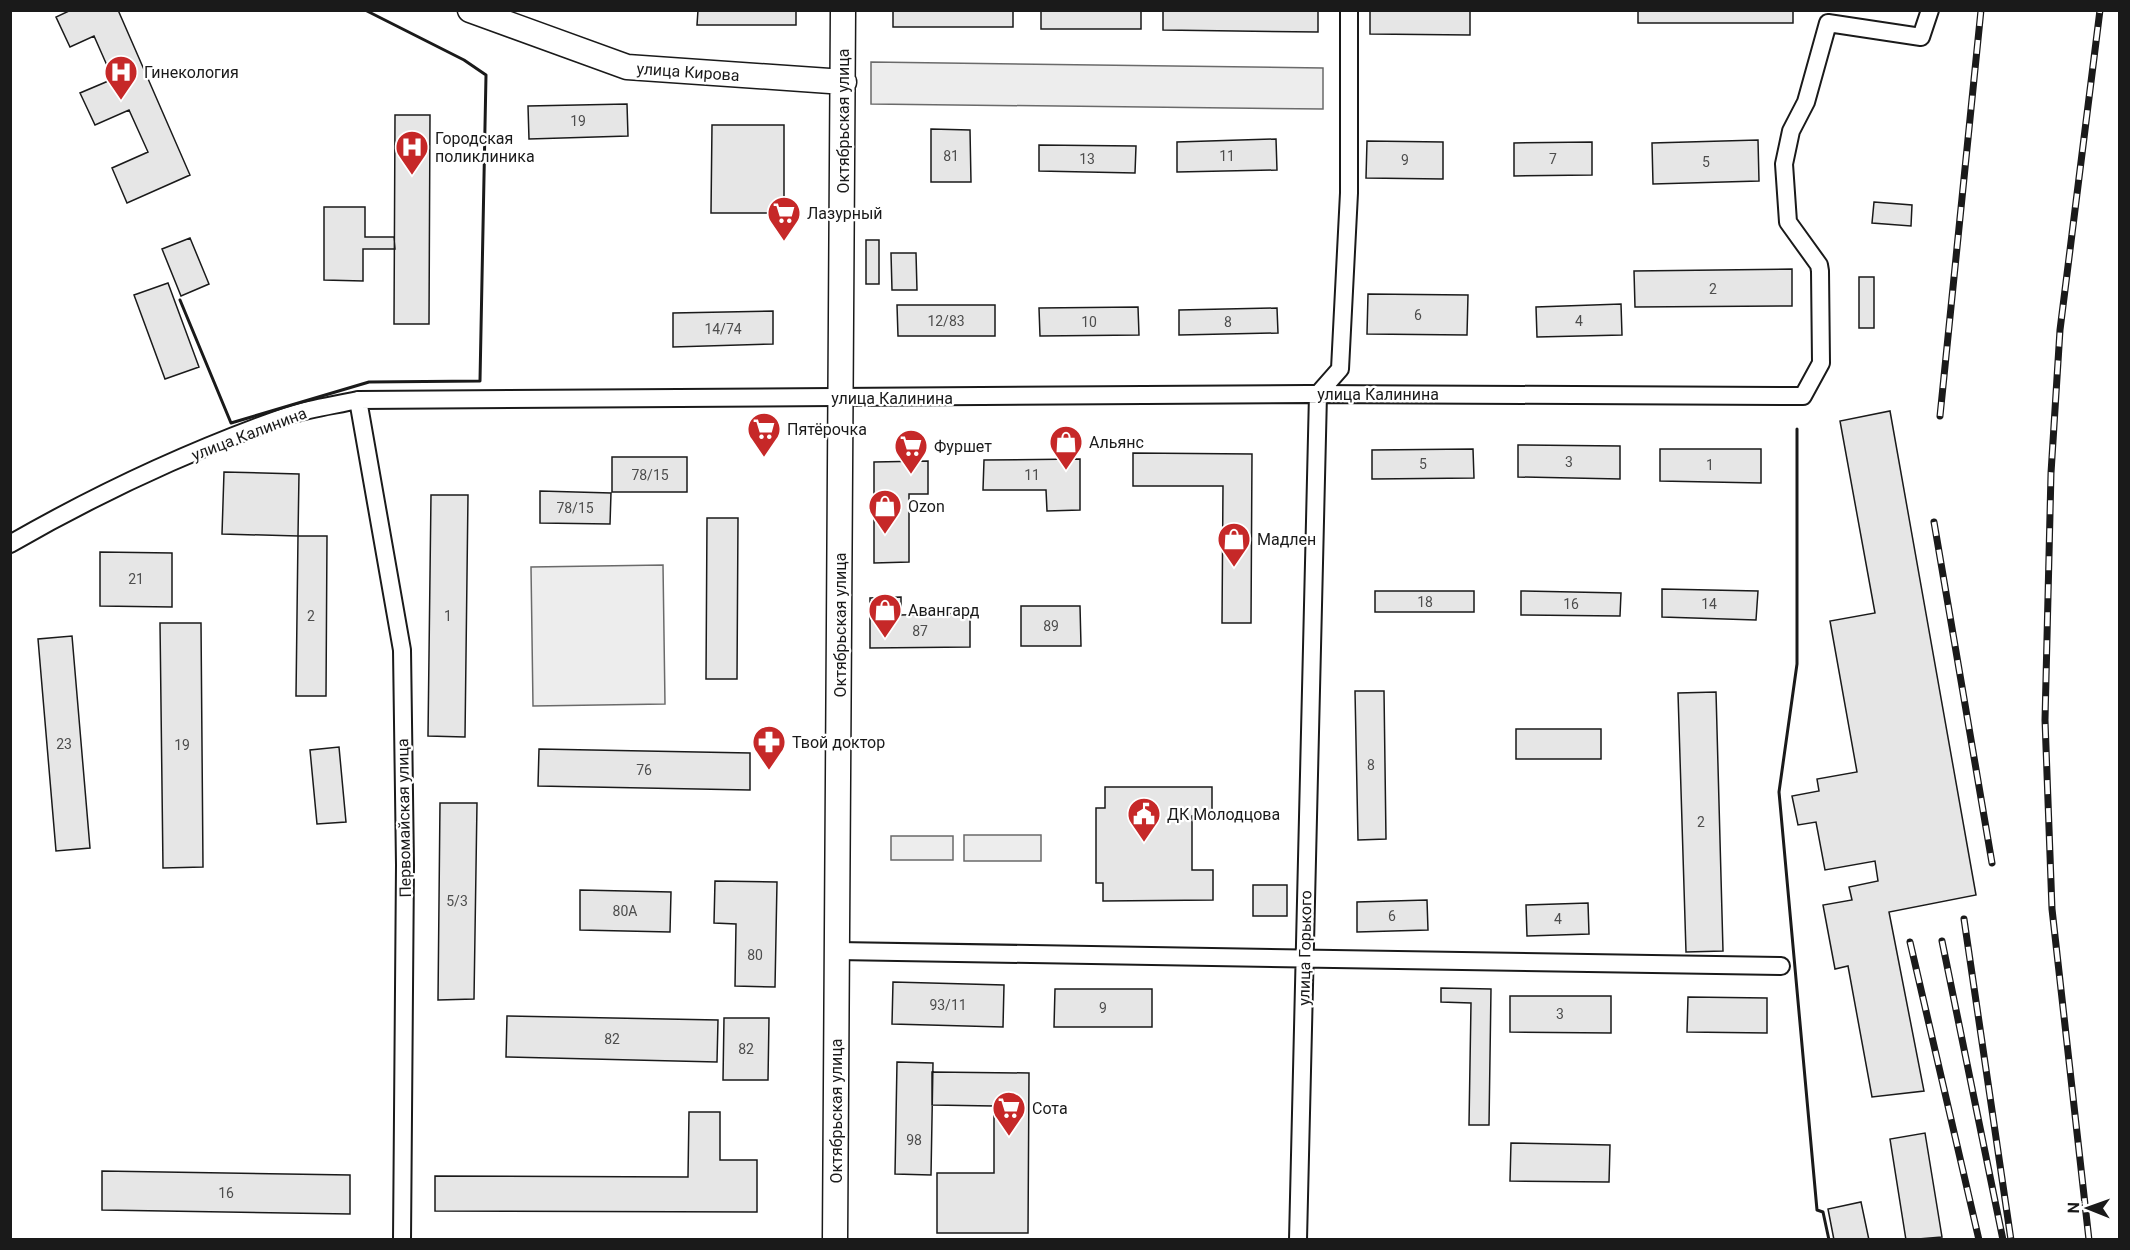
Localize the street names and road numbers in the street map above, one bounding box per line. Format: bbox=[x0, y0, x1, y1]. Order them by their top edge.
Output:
street label: Октябрьская улица bbox=[834, 49, 853, 193]
street label: улица Кирова bbox=[636, 59, 740, 85]
street label: улица Калинина bbox=[1317, 385, 1439, 404]
street label: улица Калинина bbox=[831, 389, 953, 408]
street label: улица Калинина bbox=[189, 403, 309, 465]
street label: Октябрьская улица bbox=[831, 553, 850, 697]
street label: Первомайская улица bbox=[393, 738, 415, 898]
street label: улица Горького bbox=[1294, 890, 1316, 1006]
street label: Октябрьская улица bbox=[827, 1039, 846, 1183]

